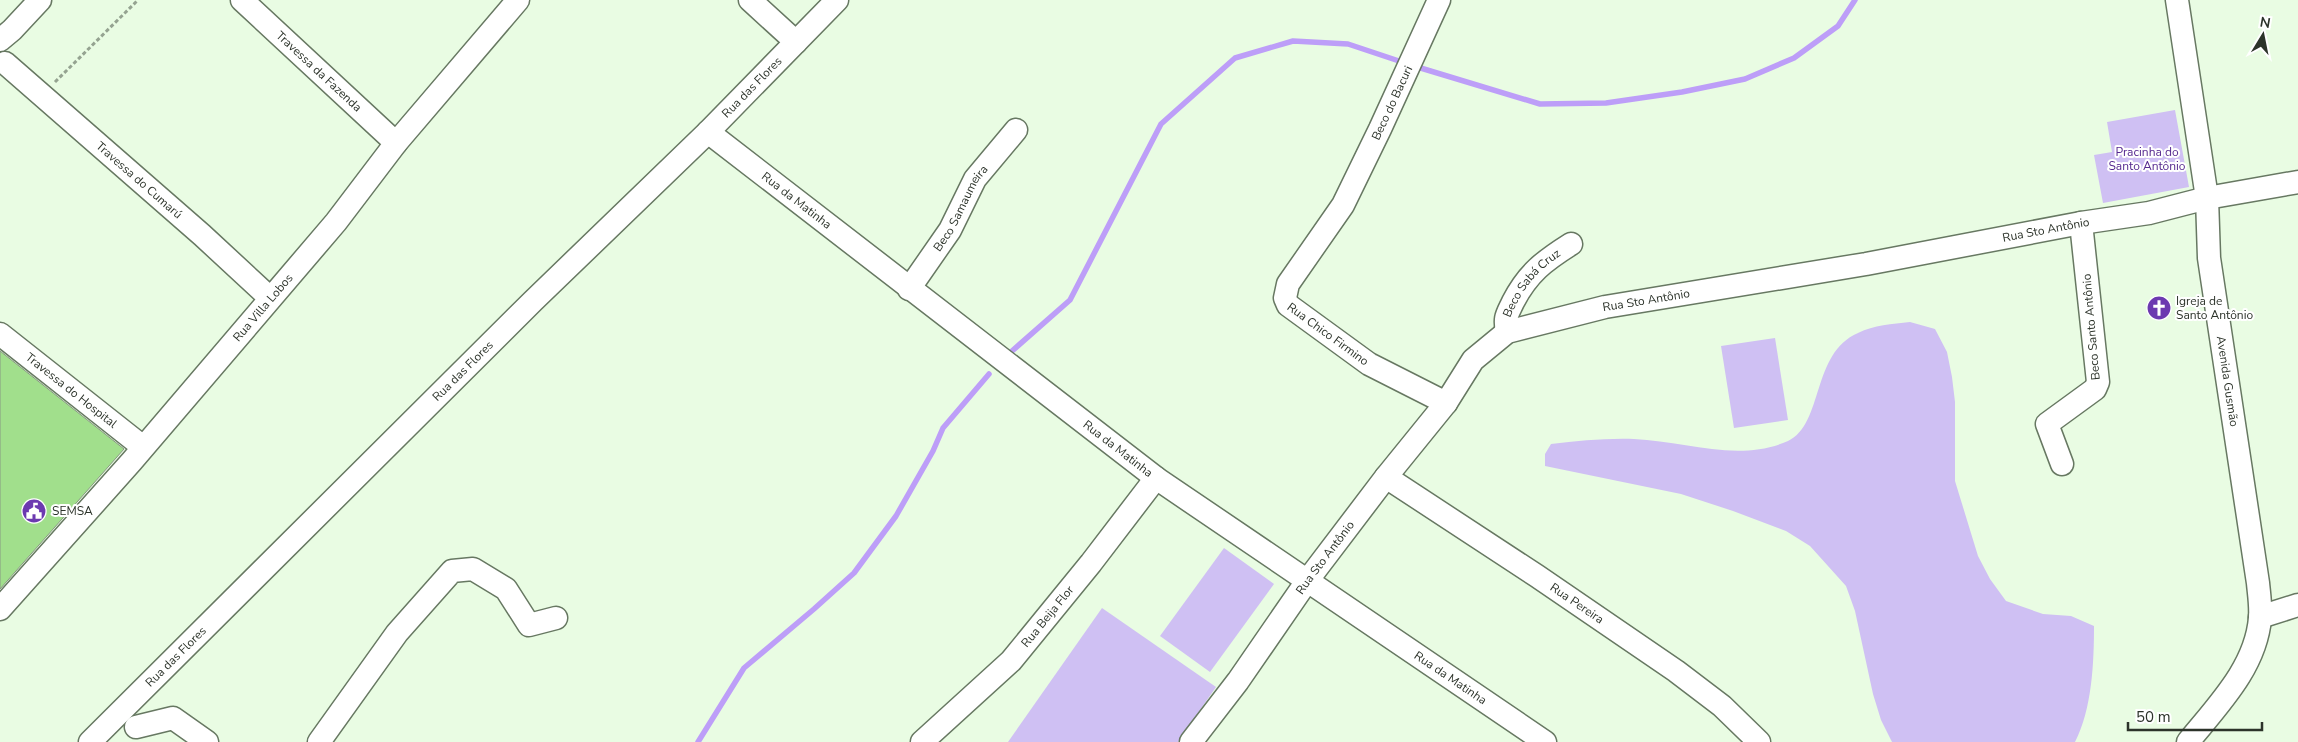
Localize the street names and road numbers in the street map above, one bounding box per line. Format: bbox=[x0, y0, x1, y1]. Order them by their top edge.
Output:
street label: Travessa da Fazenda bbox=[273, 28, 365, 115]
street label: Rua das Flores bbox=[718, 53, 785, 121]
street label: Beco do Bacuri bbox=[1368, 63, 1416, 143]
street label: Travessa do Cumarú bbox=[93, 138, 186, 222]
street label: Beco Samaumeira bbox=[930, 162, 991, 255]
street label: Rua da Matinha bbox=[758, 168, 835, 233]
street label: Rua Sto Antônio bbox=[2001, 214, 2091, 246]
street label: Beco Sabá Cruz bbox=[1499, 245, 1564, 320]
street label: Rua Villa Lobos bbox=[229, 270, 297, 345]
street label: Beco Santo Antônio bbox=[2078, 273, 2104, 381]
street label: Rua Sto Antônio bbox=[1601, 285, 1691, 315]
street label: Rua Chico Firmino bbox=[1284, 299, 1372, 369]
street label: Avenida Gusmão bbox=[2213, 335, 2242, 428]
street label: Rua das Flores bbox=[429, 337, 497, 405]
street label: Travessa do Hospital bbox=[22, 349, 121, 432]
street label: Rua da Matinha bbox=[1080, 417, 1156, 481]
street label: Rua Sto Antônio bbox=[1292, 517, 1358, 598]
street label: Rua Pereira bbox=[1547, 579, 1607, 627]
street label: Rua Beija Flor bbox=[1018, 582, 1078, 650]
street label: Rua das Flores bbox=[142, 623, 210, 690]
street label: Rua da Matinha bbox=[1411, 648, 1490, 708]

